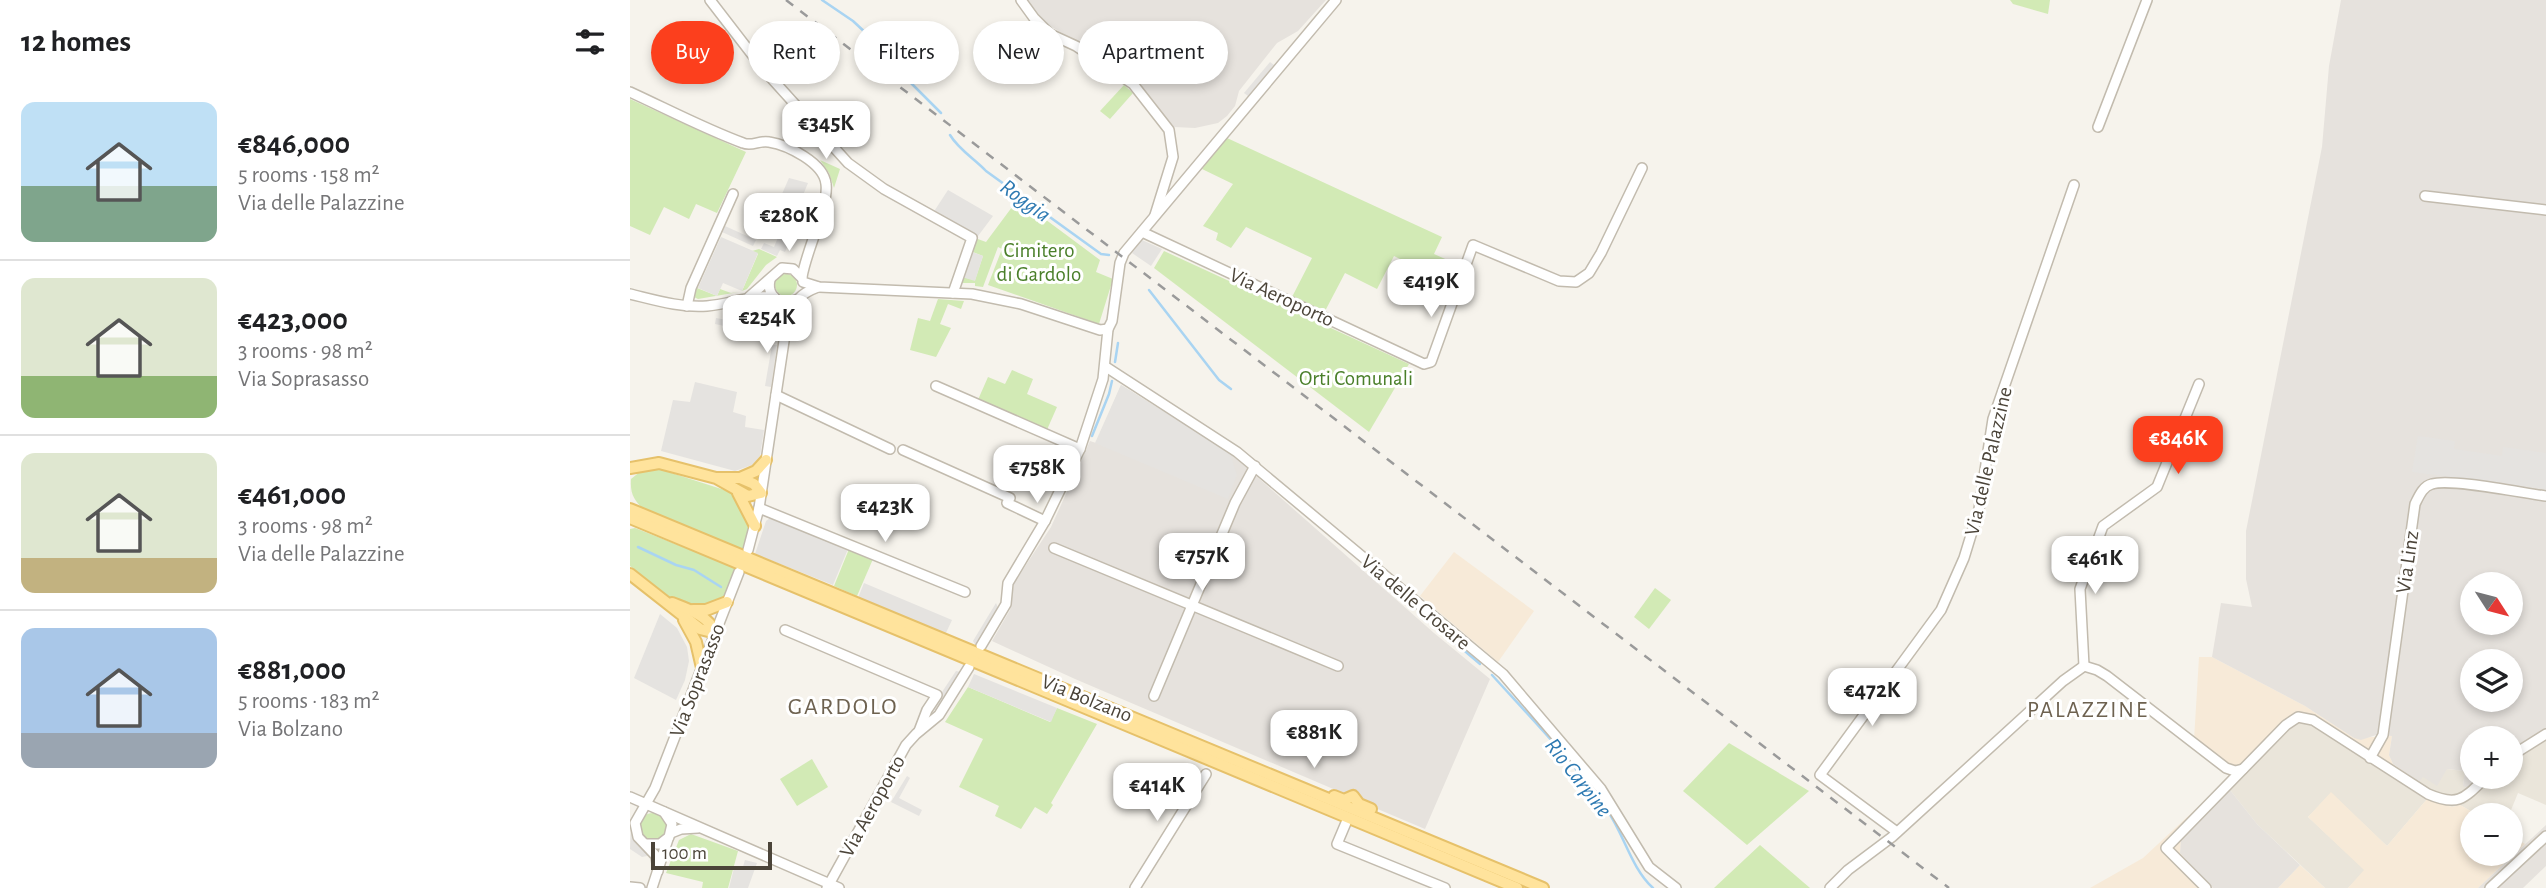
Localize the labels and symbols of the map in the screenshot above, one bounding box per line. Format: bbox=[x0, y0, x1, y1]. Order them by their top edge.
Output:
pin: €345K bbox=[777, 102, 875, 161]
water label: Roggia bbox=[996, 175, 1055, 227]
pin: €280K bbox=[740, 194, 838, 253]
park label: Cimitero di Gardolo bbox=[997, 240, 1081, 285]
pin: €419K bbox=[1382, 260, 1480, 319]
street label: Via Aeroporto bbox=[1226, 264, 1337, 331]
pin: €254K bbox=[718, 296, 816, 355]
park label: Orti Comunali bbox=[1299, 368, 1413, 389]
street label: Via delle Palazzine bbox=[1961, 385, 2016, 538]
pin: €846K bbox=[2129, 416, 2227, 476]
pin: €758K bbox=[988, 446, 1086, 505]
pin: €423K bbox=[836, 484, 934, 544]
street label: Via Linz bbox=[2393, 529, 2422, 595]
pin: €757K bbox=[1153, 534, 1251, 593]
pin: €461K bbox=[2046, 536, 2144, 596]
street label: Via delle Crosare bbox=[1357, 551, 1474, 654]
north arrow bbox=[2460, 572, 2524, 635]
street label: Via Soprasasso bbox=[666, 620, 729, 740]
pin: €472K bbox=[1823, 668, 1921, 728]
street label: Via Bolzano bbox=[1038, 671, 1135, 726]
district label: GARDOLO bbox=[788, 695, 898, 719]
district label: PALAZZINE bbox=[2027, 699, 2149, 722]
pin: €881K bbox=[1265, 710, 1363, 770]
water label: Rio Carpine bbox=[1540, 734, 1616, 822]
street label: Via Aeroporto bbox=[836, 752, 909, 861]
pin: €414K bbox=[1108, 764, 1206, 823]
scale bar bbox=[651, 839, 772, 871]

